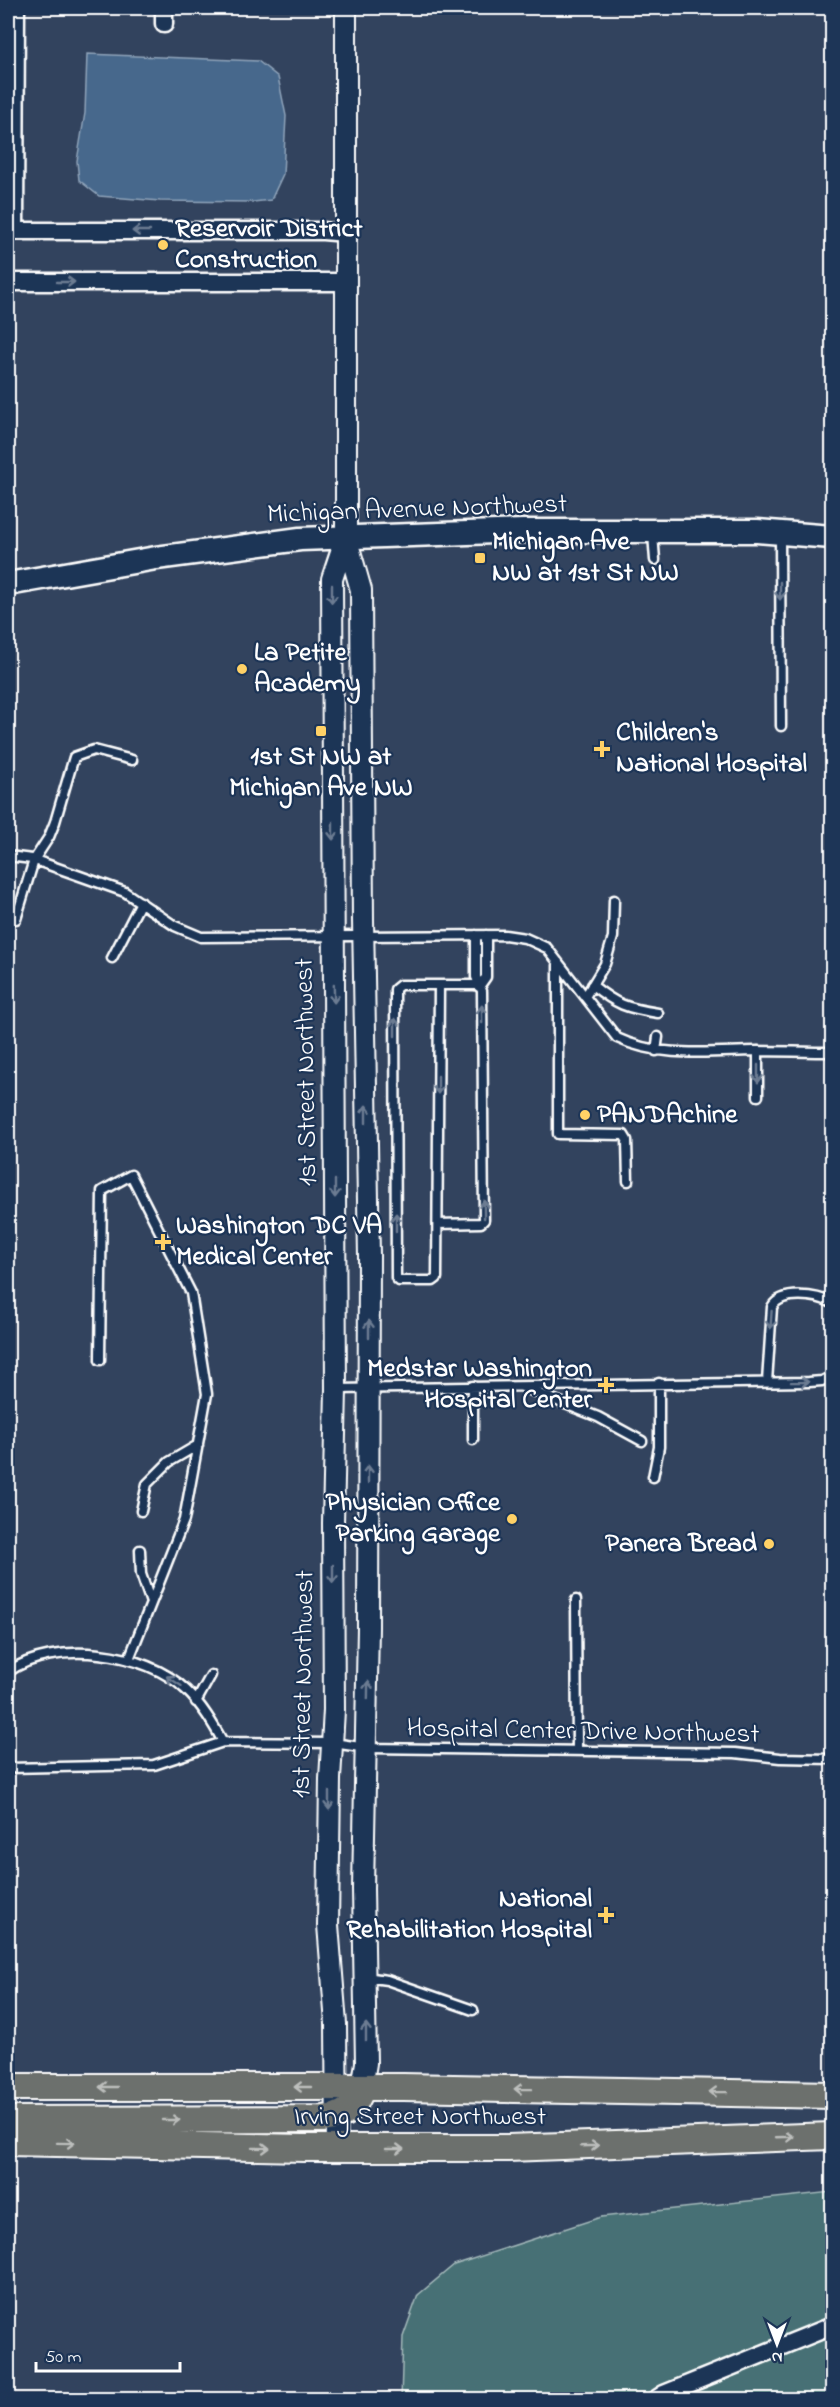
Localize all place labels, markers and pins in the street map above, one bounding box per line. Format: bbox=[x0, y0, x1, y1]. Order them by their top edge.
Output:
place label: Reservoir District Construction bbox=[175, 210, 363, 280]
marker: Reservoir District Construction bbox=[156, 238, 170, 252]
place label: Michigan Ave NW at 1st St NW bbox=[492, 523, 679, 593]
marker: Michigan Ave NW at 1st St NW bbox=[473, 551, 487, 565]
place label: La Petite Academy bbox=[254, 634, 360, 704]
marker: La Petite Academy bbox=[235, 662, 249, 676]
place label: Children's National Hospital bbox=[616, 714, 807, 784]
marker: 1st St NW at Michigan Ave NW bbox=[314, 724, 328, 738]
place label: 1st St NW at Michigan Ave NW bbox=[229, 738, 413, 809]
marker: Children's National Hospital bbox=[593, 740, 611, 758]
place label: PANDAchine bbox=[597, 1096, 738, 1135]
marker: PANDAchine bbox=[578, 1108, 592, 1122]
place label: Washington DC VA Medical Center bbox=[176, 1207, 382, 1277]
marker: Washington DC VA Medical Center bbox=[154, 1233, 172, 1251]
place label: Medstar Washington Hospital Center bbox=[367, 1350, 593, 1420]
marker: Medstar Washington Hospital Center bbox=[597, 1376, 615, 1394]
place label: Physician Office Parking Garage bbox=[325, 1484, 501, 1555]
marker: Physician Office Parking Garage bbox=[505, 1512, 519, 1526]
place label: Panera Bread bbox=[605, 1525, 758, 1564]
marker: Panera Bread bbox=[762, 1537, 776, 1551]
place label: National Rehabilitation Hospital bbox=[346, 1880, 592, 1950]
marker: National Rehabilitation Hospital bbox=[597, 1906, 615, 1924]

